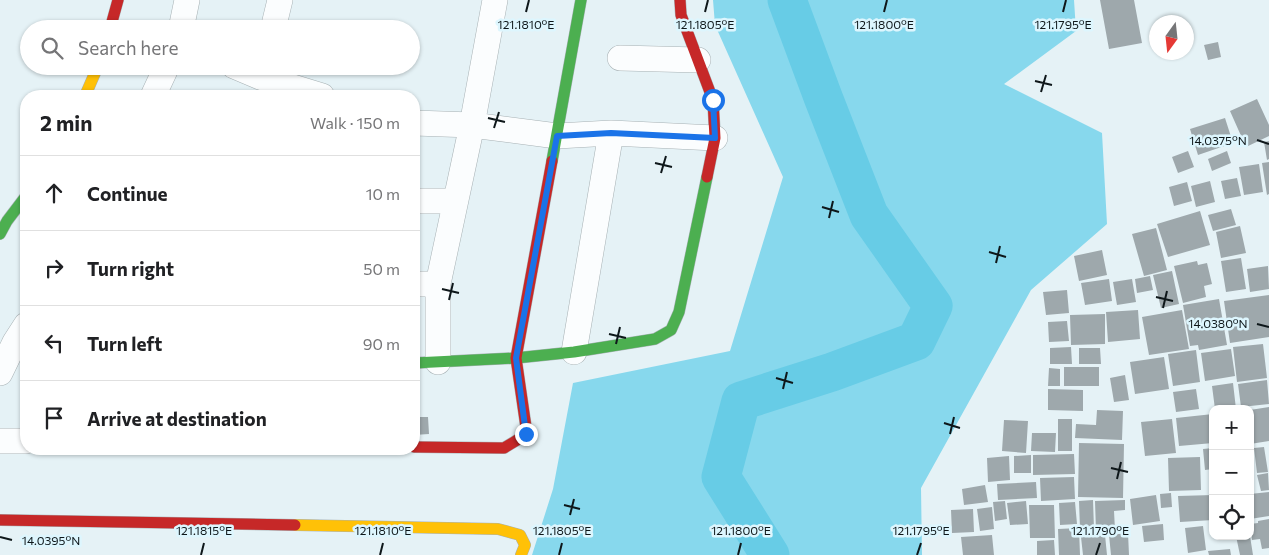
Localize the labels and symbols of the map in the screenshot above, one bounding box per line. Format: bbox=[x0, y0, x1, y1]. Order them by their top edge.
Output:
north arrow bbox=[1149, 15, 1194, 60]
text: 121.1810°E bbox=[498, 17, 554, 31]
text: 121.1805°E bbox=[676, 17, 734, 31]
text: 121.1800°E bbox=[854, 17, 914, 31]
text: 121.1795°E bbox=[1034, 17, 1092, 31]
route start bbox=[702, 89, 725, 112]
text: 14.0375°N bbox=[1189, 133, 1247, 147]
text: 14.0380°N bbox=[1188, 316, 1248, 330]
route end bbox=[515, 423, 538, 446]
text: 121.1815°E bbox=[176, 523, 232, 537]
text: 121.1810°E bbox=[355, 523, 411, 537]
text: 121.1805°E bbox=[533, 523, 591, 537]
text: 121.1800°E bbox=[711, 523, 771, 537]
text: 121.1795°E bbox=[892, 523, 950, 537]
text: 121.1790°E bbox=[1071, 523, 1129, 537]
text: 14.0395°N bbox=[22, 533, 80, 547]

